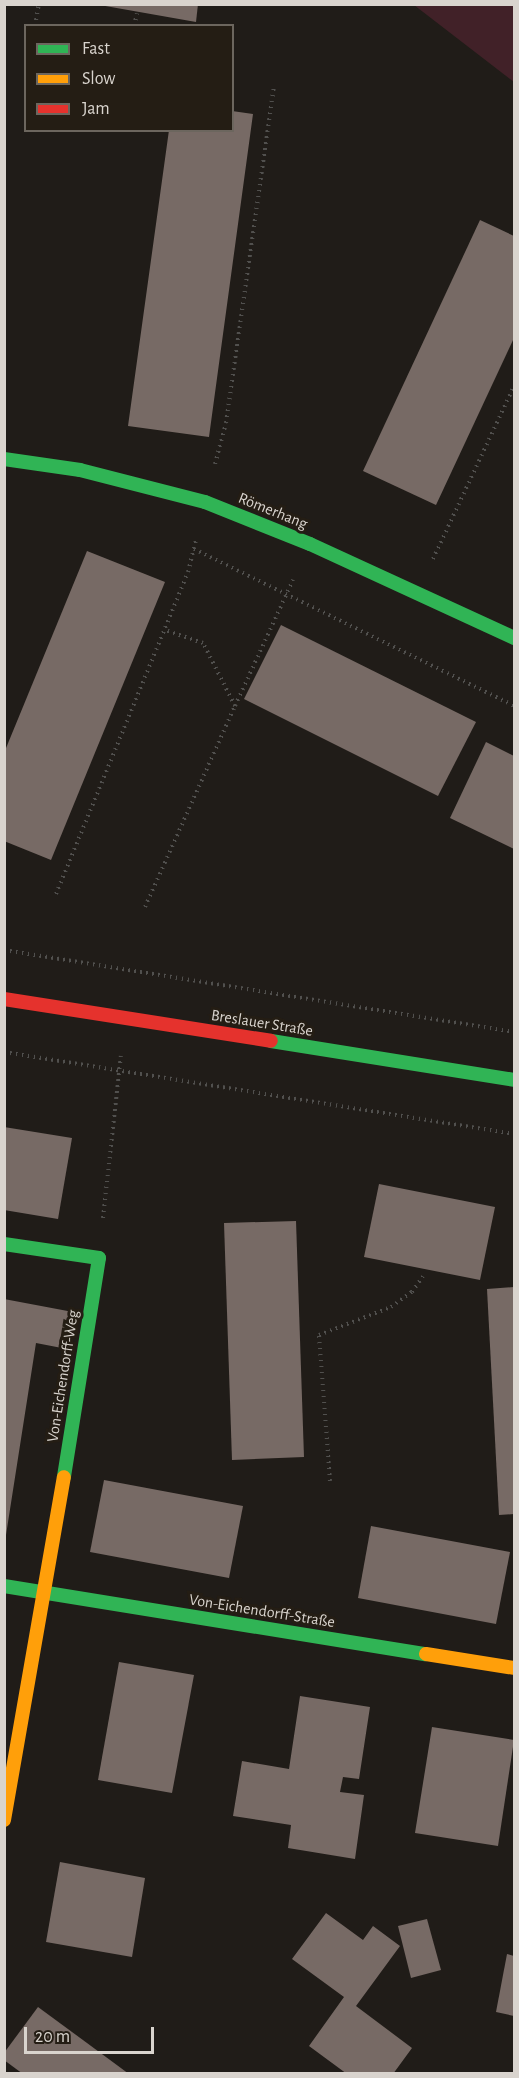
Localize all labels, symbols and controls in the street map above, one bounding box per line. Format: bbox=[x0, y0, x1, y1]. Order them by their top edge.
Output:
legend bbox=[24, 24, 234, 132]
text: Fast bbox=[82, 40, 110, 58]
text: Slow bbox=[82, 70, 115, 88]
text: Jam bbox=[82, 100, 110, 118]
street label: Römerhang bbox=[236, 488, 310, 534]
street label: Breslauer Straße bbox=[210, 1005, 314, 1041]
street label: Von-Eichendorff-Weg bbox=[43, 1309, 83, 1443]
street label: Von-Eichendorff-Straße bbox=[188, 1590, 336, 1632]
scale bar bbox=[27, 2015, 158, 2053]
text: 20 m bbox=[35, 2028, 70, 2046]

